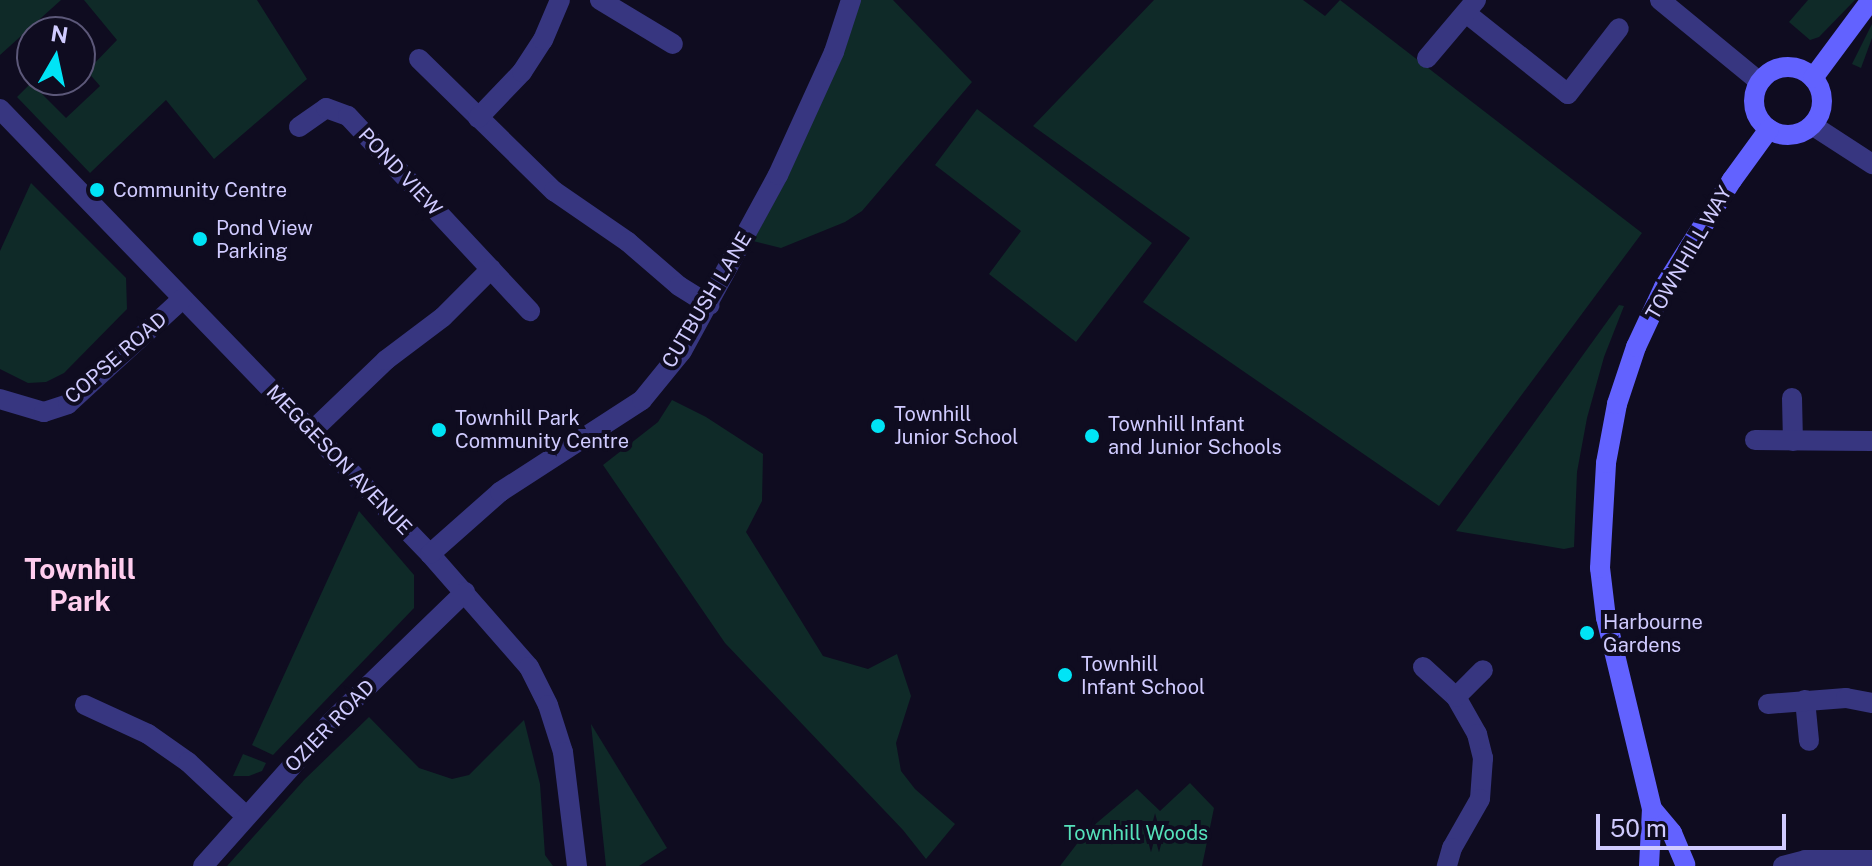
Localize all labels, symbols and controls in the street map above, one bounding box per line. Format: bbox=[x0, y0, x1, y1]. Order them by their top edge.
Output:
north arrow bbox=[16, 16, 96, 96]
text: N bbox=[49, 20, 70, 48]
street label: POND VIEW bbox=[353, 123, 447, 221]
place label: Community Centre bbox=[113, 178, 287, 202]
marker: Community Centre bbox=[88, 181, 106, 199]
street label: TOWNHILL WAY bbox=[1641, 182, 1737, 324]
place label: Pond View Parking bbox=[216, 216, 313, 263]
street label: CUTBUSH LANE bbox=[657, 228, 757, 372]
marker: Pond View Parking bbox=[191, 230, 209, 248]
street label: COPSE ROAD bbox=[60, 307, 172, 409]
street label: MEGGESON AVENUE bbox=[261, 380, 417, 540]
place label: Townhill Junior School bbox=[894, 402, 1018, 449]
place label: Townhill Park Community Centre bbox=[455, 406, 629, 453]
place label: Townhill Infant and Junior Schools bbox=[1108, 412, 1282, 459]
marker: Townhill Junior School bbox=[869, 417, 887, 435]
marker: Townhill Park Community Centre bbox=[430, 421, 448, 439]
marker: Townhill Infant and Junior Schools bbox=[1083, 427, 1101, 445]
district label: Townhill Park bbox=[24, 552, 136, 618]
place label: Harbourne Gardens bbox=[1603, 610, 1703, 657]
marker: Harbourne Gardens bbox=[1578, 624, 1596, 642]
place label: Townhill Infant School bbox=[1081, 652, 1205, 699]
marker: Townhill Infant School bbox=[1056, 666, 1074, 684]
street label: OZIER ROAD bbox=[280, 675, 380, 777]
scale bar bbox=[1600, 798, 1790, 848]
text: 50 m bbox=[1610, 814, 1667, 842]
park label: Townhill Woods bbox=[1064, 821, 1208, 845]

